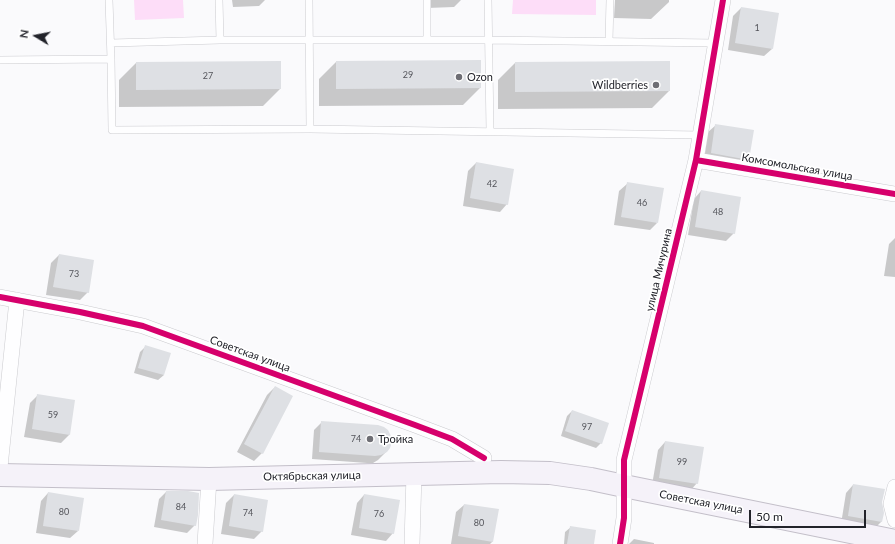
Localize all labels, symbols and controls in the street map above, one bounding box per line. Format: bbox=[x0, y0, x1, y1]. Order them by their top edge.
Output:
north arrow bbox=[16, 16, 56, 56]
house number: 1 bbox=[754, 23, 760, 33]
text: N bbox=[17, 29, 31, 39]
house number: 29 bbox=[403, 70, 413, 80]
place label: Ozon bbox=[467, 70, 493, 84]
house number: 27 bbox=[203, 71, 213, 81]
marker: Ozon bbox=[454, 72, 464, 82]
place label: Wildberries bbox=[592, 78, 648, 92]
marker: Wildberries bbox=[651, 80, 661, 90]
street label: Комсомольская улица bbox=[740, 151, 854, 183]
house number: 42 bbox=[487, 179, 497, 189]
house number: 46 bbox=[637, 198, 647, 208]
house number: 48 bbox=[713, 207, 723, 217]
street label: улица Мичурина bbox=[643, 227, 675, 313]
house number: 73 bbox=[69, 269, 79, 279]
street label: Советская улица bbox=[208, 333, 292, 375]
house number: 59 bbox=[48, 410, 58, 420]
house number: 97 bbox=[582, 422, 592, 432]
place label: Тройка bbox=[378, 432, 413, 446]
house number: 74 bbox=[351, 434, 361, 444]
marker: Тройка bbox=[365, 434, 375, 444]
house number: 99 bbox=[677, 457, 687, 467]
street label: Октябрьская улица bbox=[263, 469, 361, 483]
street label: Советская улица bbox=[658, 487, 744, 517]
house number: 84 bbox=[176, 502, 186, 512]
scale bar bbox=[751, 502, 868, 528]
house number: 80 bbox=[59, 507, 69, 517]
house number: 74 bbox=[243, 508, 253, 518]
house number: 76 bbox=[374, 509, 384, 519]
text: 50 m bbox=[756, 509, 783, 524]
house number: 80 bbox=[474, 518, 484, 528]

